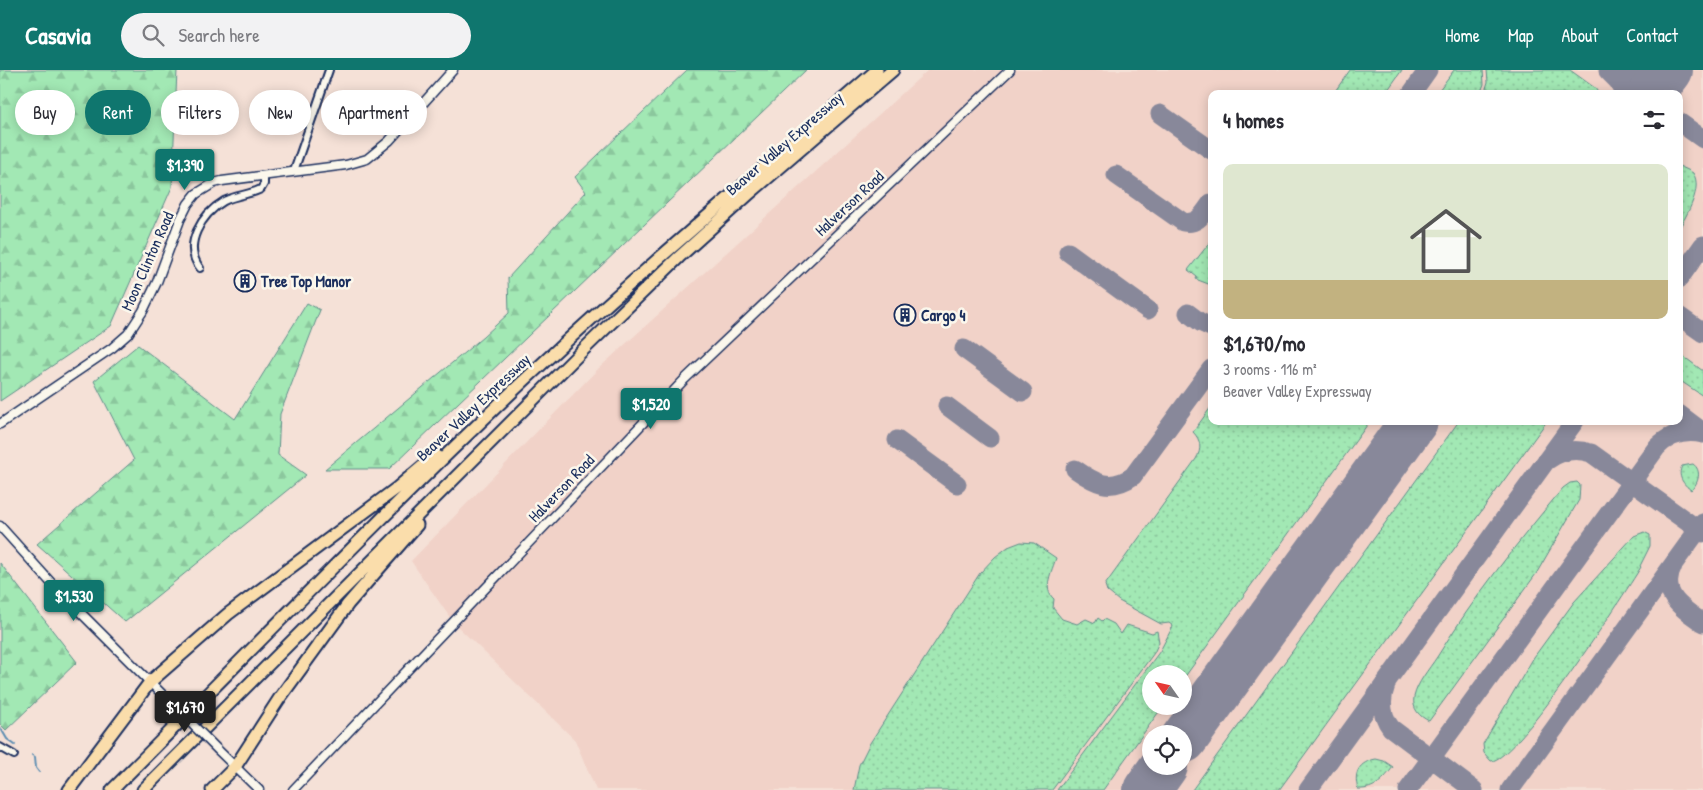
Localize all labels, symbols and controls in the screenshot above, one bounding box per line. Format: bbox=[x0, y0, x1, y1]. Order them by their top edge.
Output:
search box bbox=[121, 13, 471, 58]
text: Casavia bbox=[25, 19, 91, 51]
icon: search bbox=[139, 21, 167, 49]
text: Search here bbox=[179, 22, 260, 48]
text: Home bbox=[1445, 23, 1480, 48]
text: Map bbox=[1508, 23, 1533, 48]
text: About bbox=[1561, 23, 1598, 48]
text: Contact bbox=[1626, 23, 1678, 48]
street label: Beaver Valley Expressway bbox=[721, 86, 848, 200]
chip: Buy bbox=[15, 90, 75, 135]
chip: Rent bbox=[85, 90, 151, 135]
chip: Filters bbox=[161, 90, 239, 135]
chip: New bbox=[249, 90, 311, 135]
chip: Apartment bbox=[321, 90, 427, 135]
text: 4 homes bbox=[1223, 106, 1284, 135]
icon: filters bbox=[1640, 106, 1668, 134]
pin: $1,390 bbox=[144, 148, 226, 191]
text: $1,390 bbox=[166, 154, 204, 176]
street label: Halverson Road bbox=[810, 165, 888, 241]
icon: home bbox=[1401, 196, 1491, 286]
street label: Moon Clinton Road bbox=[115, 208, 179, 314]
building icon: Tree Top Manor bbox=[233, 269, 257, 293]
place label: Tree Top Manor bbox=[260, 270, 352, 293]
building icon: Cargo 4 bbox=[893, 303, 917, 327]
place label: Cargo 4 bbox=[921, 304, 965, 327]
text: $1,670/mo bbox=[1223, 329, 1305, 358]
street label: Beaver Valley Expressway bbox=[411, 348, 535, 466]
text: 3 rooms · 116 m² bbox=[1223, 358, 1317, 380]
text: Beaver Valley Expressway bbox=[1223, 380, 1372, 402]
pin: $1,520 bbox=[610, 388, 692, 430]
text: $1,520 bbox=[632, 393, 670, 415]
street label: Halverson Road bbox=[523, 449, 599, 527]
pin: $1,530 bbox=[33, 580, 115, 622]
text: $1,530 bbox=[55, 585, 93, 607]
north arrow bbox=[1142, 665, 1192, 715]
map controls bbox=[1142, 665, 1192, 775]
pin: $1,670 bbox=[144, 690, 226, 733]
text: $1,670 bbox=[166, 696, 204, 718]
button: locate bbox=[1142, 725, 1192, 775]

